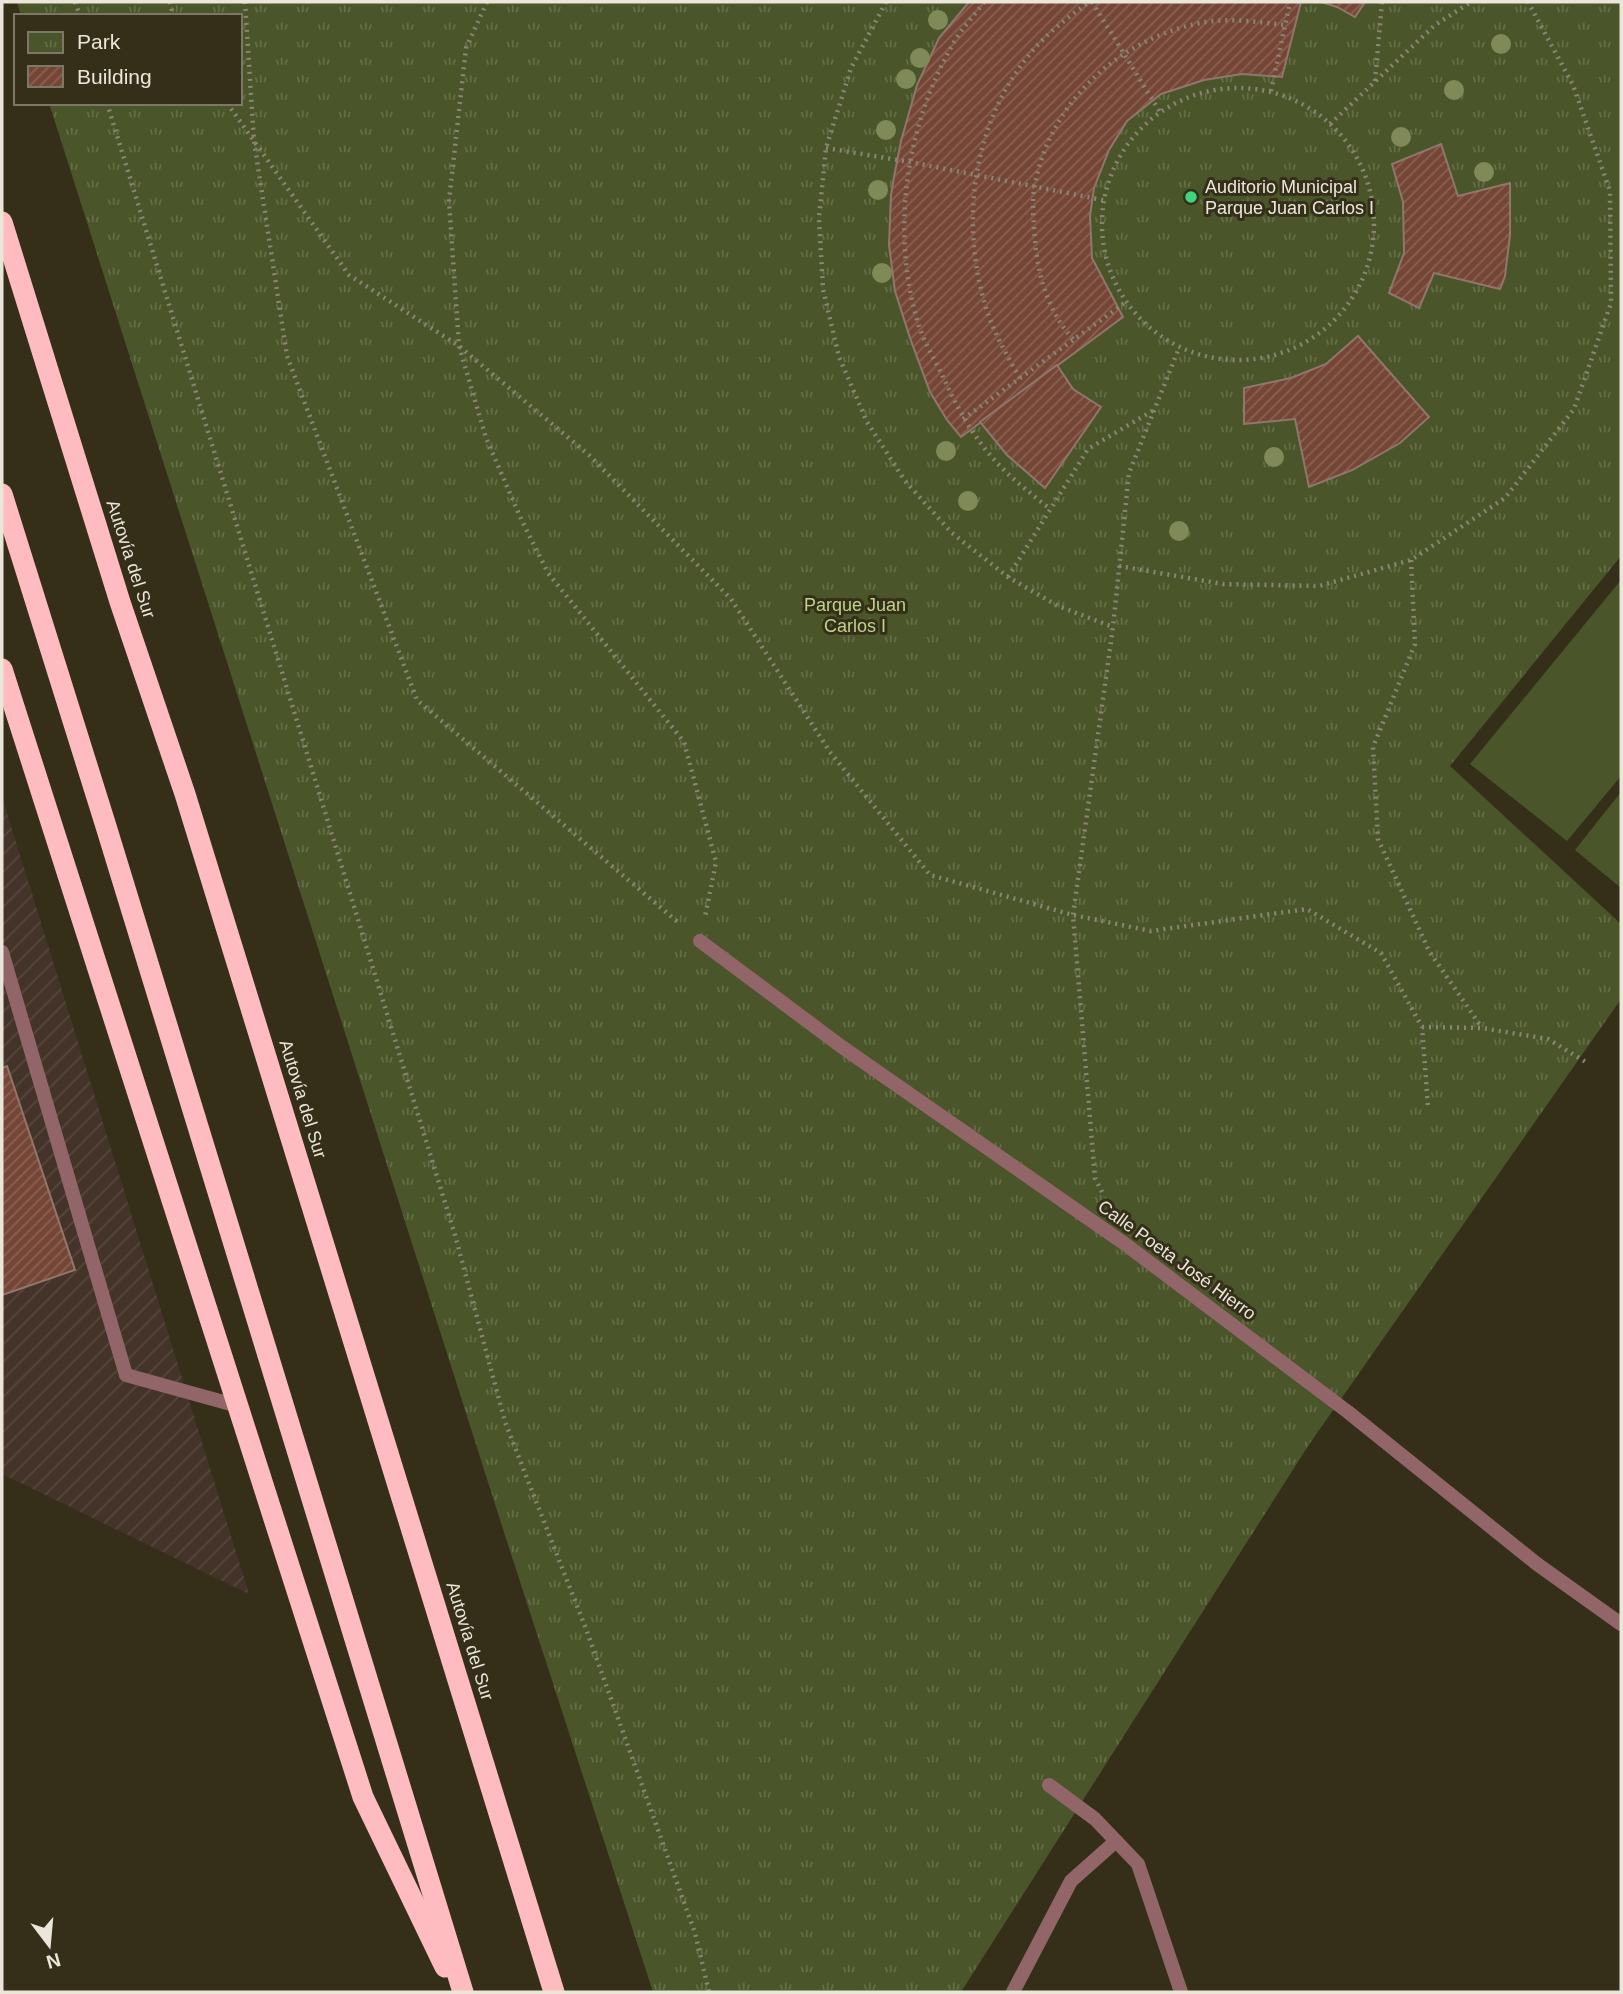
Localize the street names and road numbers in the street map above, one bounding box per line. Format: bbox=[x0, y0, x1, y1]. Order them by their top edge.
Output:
street label: Autovía del Sur bbox=[102, 497, 160, 621]
street label: Autovía del Sur bbox=[275, 1037, 331, 1161]
street label: Calle Poeta José Hierro bbox=[1094, 1196, 1260, 1324]
street label: Autovía del Sur bbox=[442, 1579, 498, 1703]

